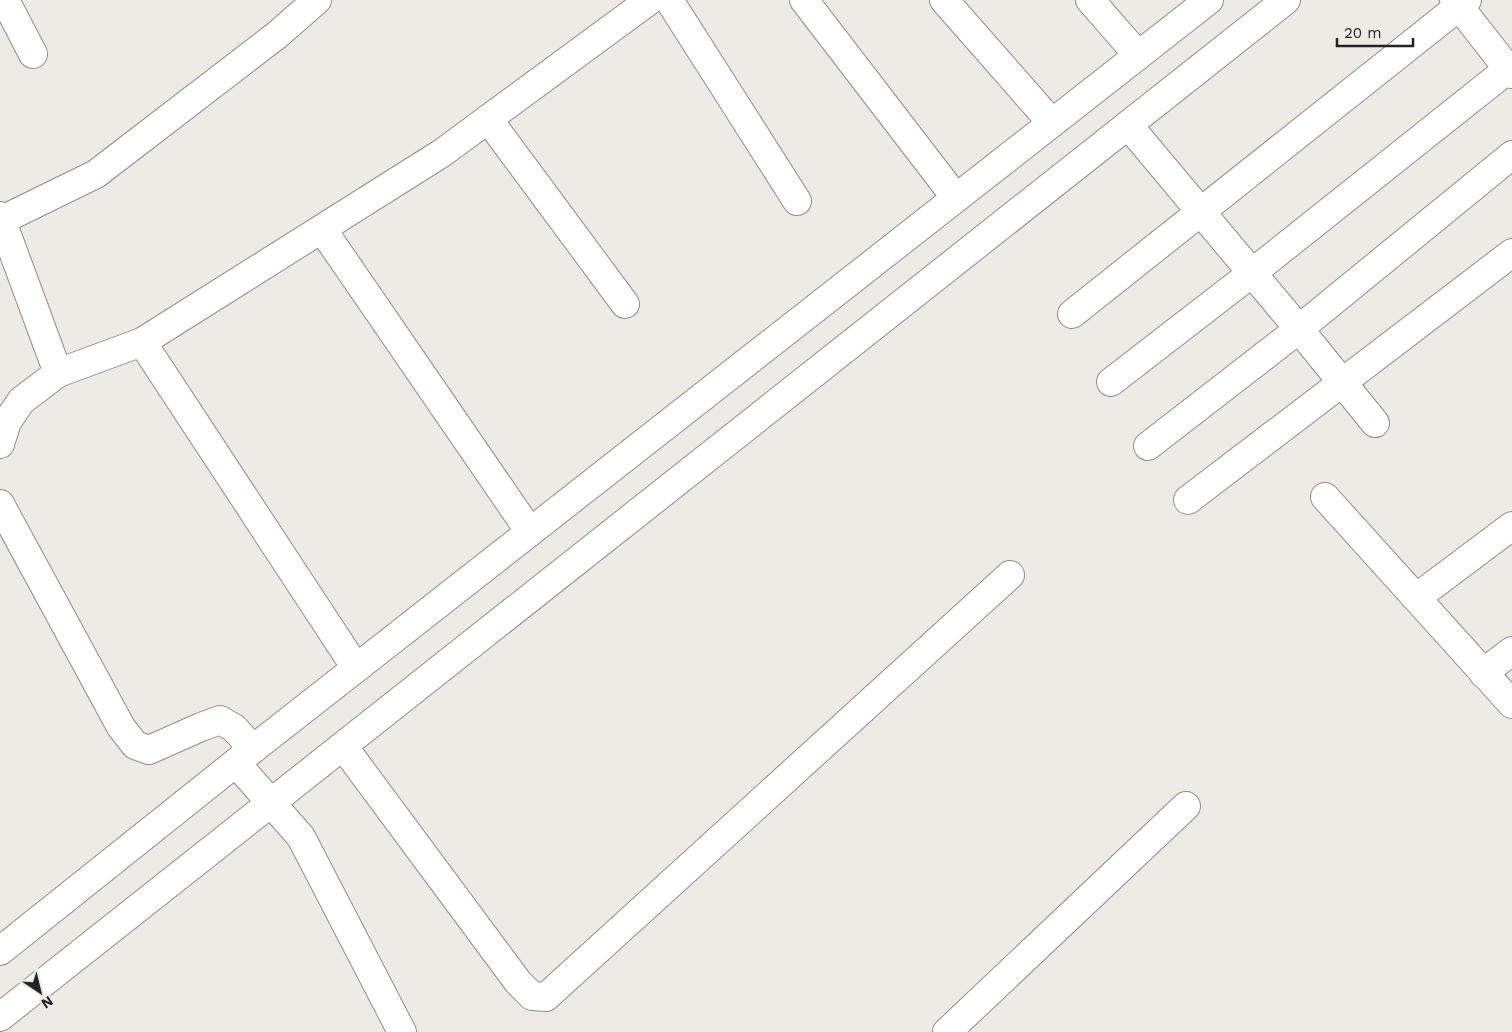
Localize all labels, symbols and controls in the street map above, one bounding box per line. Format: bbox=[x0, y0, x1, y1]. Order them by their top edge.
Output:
scale bar bbox=[1337, 15, 1413, 47]
text: 20 m bbox=[1344, 24, 1382, 42]
north arrow bbox=[15, 967, 65, 1017]
text: N bbox=[39, 993, 56, 1012]

